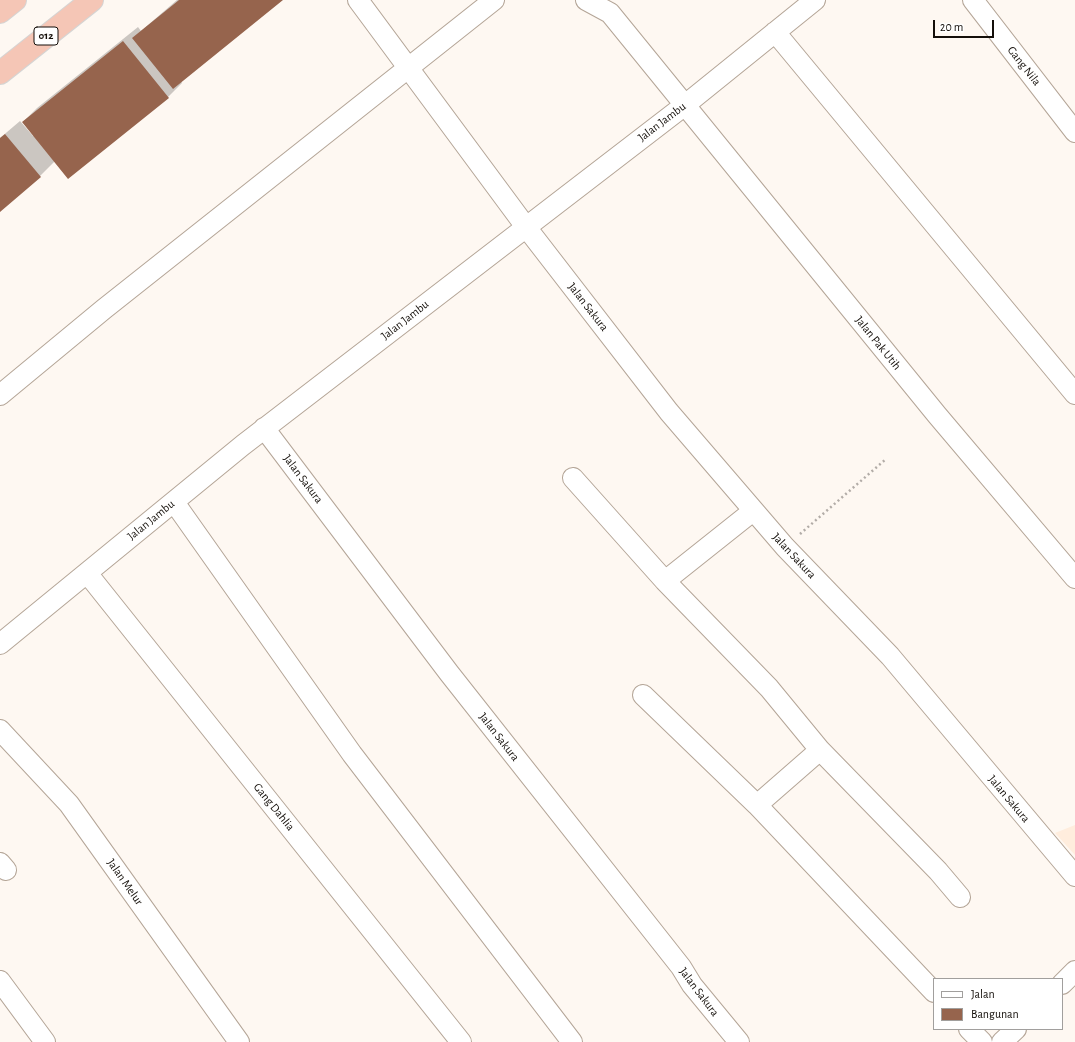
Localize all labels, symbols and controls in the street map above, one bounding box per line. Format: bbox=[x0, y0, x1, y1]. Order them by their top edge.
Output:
scale bar bbox=[935, 12, 996, 38]
text: 20 m bbox=[940, 21, 963, 33]
road number: 012 bbox=[34, 27, 58, 45]
street label: Gang Nila bbox=[1004, 43, 1044, 89]
street label: Jalan Jambu bbox=[635, 99, 689, 145]
street label: Jalan Sakura bbox=[565, 280, 611, 334]
street label: Jalan Jambu bbox=[378, 297, 432, 343]
street label: Jalan Pak Utih bbox=[852, 313, 904, 373]
street label: Jalan Sakura bbox=[280, 452, 326, 506]
street label: Jalan Jambu bbox=[125, 497, 177, 543]
street label: Jalan Sakura bbox=[769, 530, 819, 582]
street label: Jalan Sakura bbox=[476, 710, 522, 764]
street label: Jalan Sakura bbox=[985, 772, 1033, 826]
street label: Gang Dahlia bbox=[250, 780, 298, 834]
street label: Jalan Melur bbox=[104, 856, 146, 908]
street label: Jalan Sakura bbox=[676, 965, 722, 1019]
legend bbox=[933, 978, 1063, 1030]
text: Jalan bbox=[971, 988, 995, 1000]
text: Bangunan bbox=[971, 1008, 1019, 1020]

